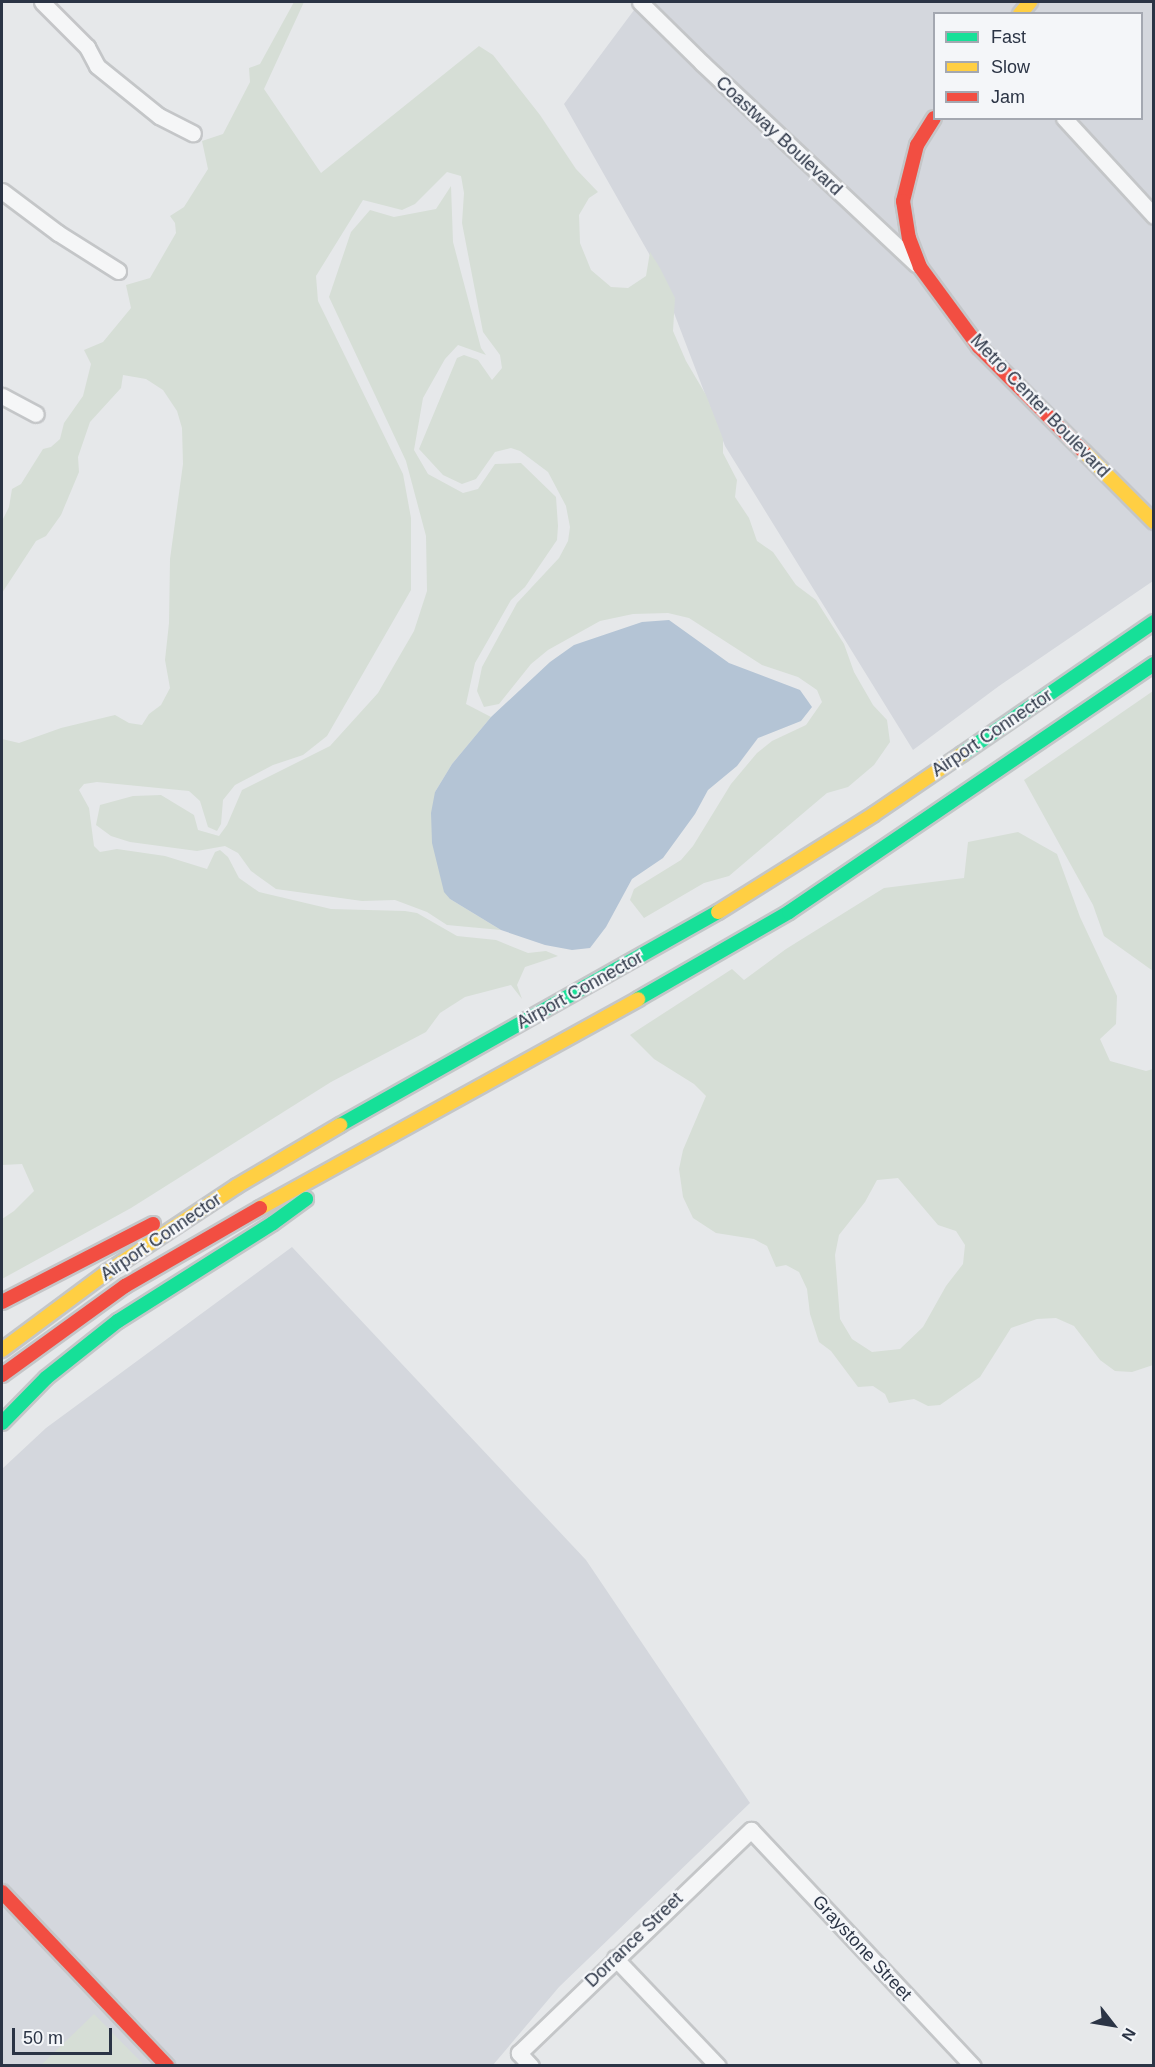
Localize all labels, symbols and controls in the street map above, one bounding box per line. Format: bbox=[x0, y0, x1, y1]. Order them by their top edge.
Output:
legend bbox=[933, 12, 1143, 120]
text: Fast bbox=[991, 27, 1026, 47]
text: Slow bbox=[991, 57, 1030, 77]
street label: Coastway Boulevard bbox=[711, 72, 847, 200]
text: Jam bbox=[991, 87, 1025, 107]
street label: Metro Center Boulevard bbox=[966, 330, 1114, 482]
street label: Airport Connector bbox=[927, 685, 1057, 781]
street label: Airport Connector bbox=[513, 946, 647, 1034]
street label: Airport Connector bbox=[96, 1189, 226, 1285]
street label: Dorrance Street bbox=[581, 1888, 687, 1992]
street label: Graystone Street bbox=[808, 1891, 916, 2005]
north arrow bbox=[1083, 1995, 1143, 2055]
scale bar bbox=[15, 2016, 116, 2054]
text: N bbox=[1119, 2025, 1139, 2044]
text: 50 m bbox=[23, 2028, 63, 2048]

